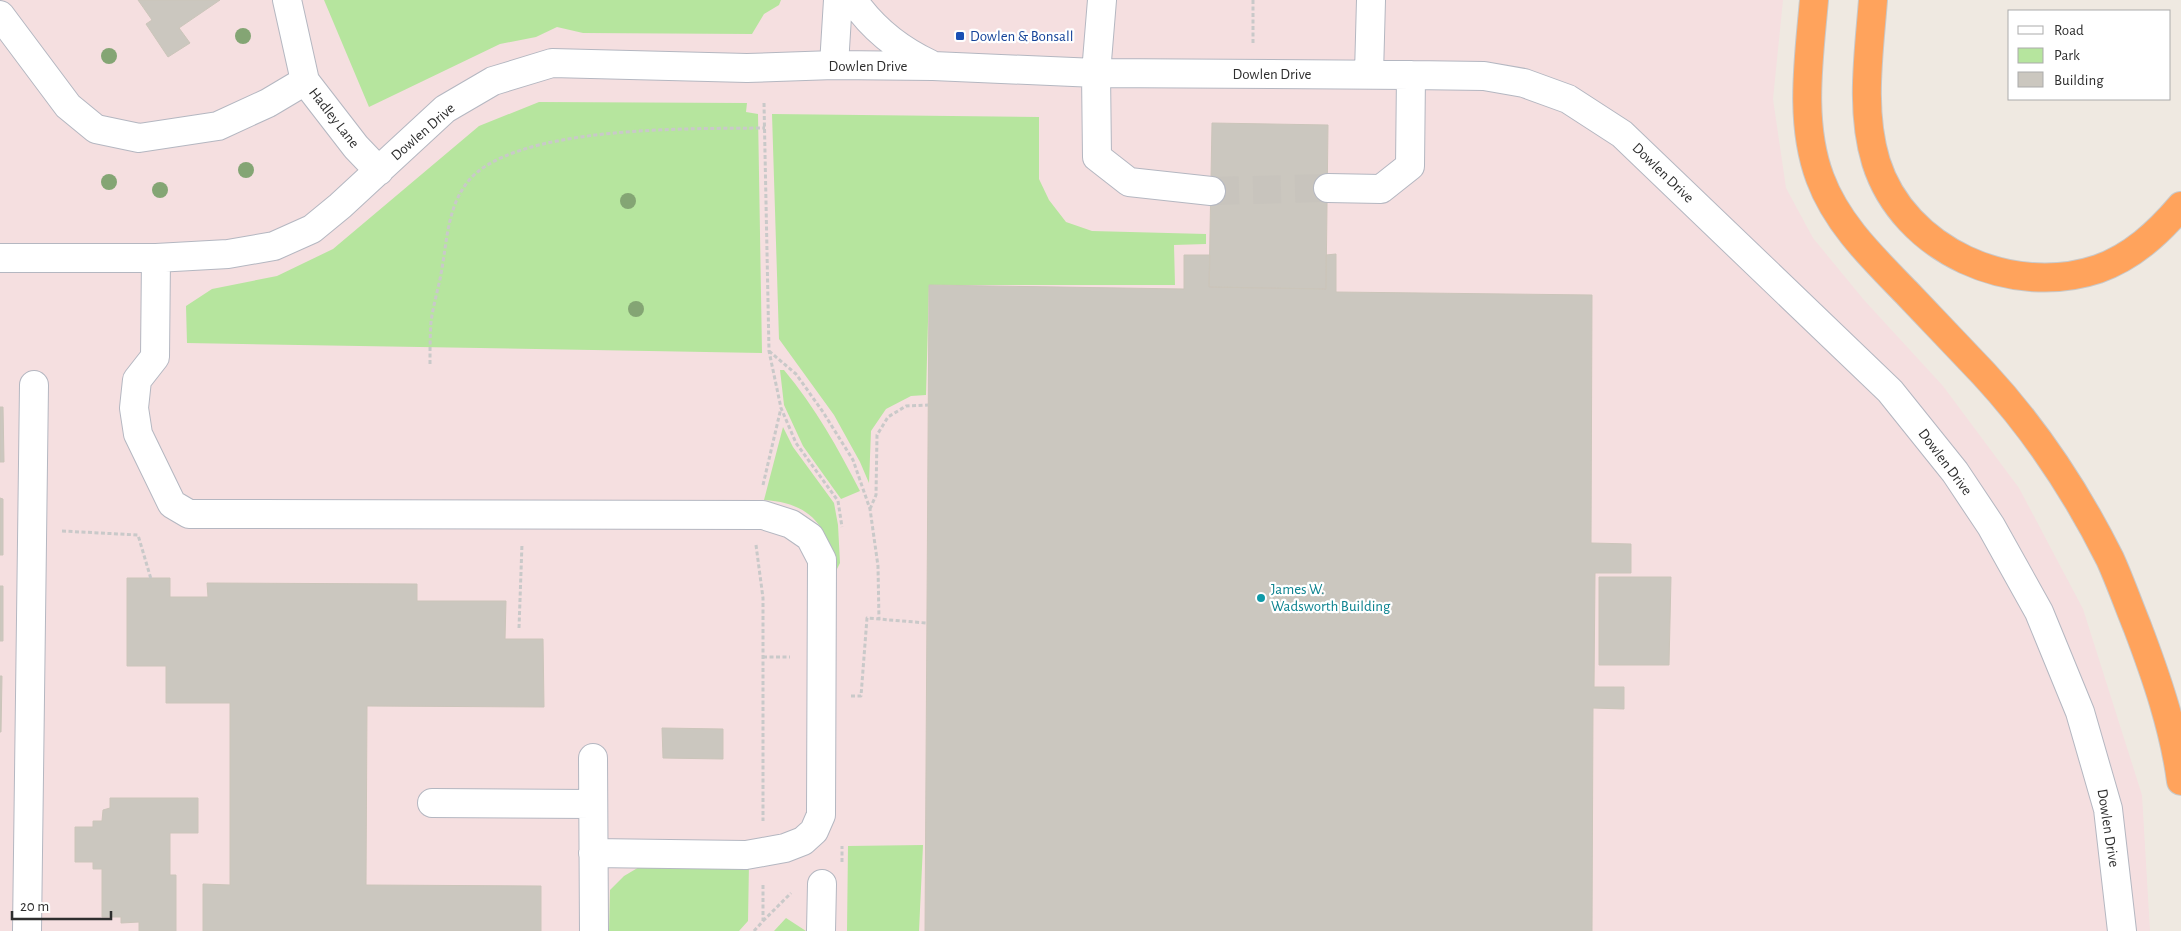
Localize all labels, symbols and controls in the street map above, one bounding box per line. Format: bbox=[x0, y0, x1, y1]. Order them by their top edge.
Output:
legend bbox=[2008, 10, 2171, 100]
text: Road bbox=[2054, 23, 2084, 38]
place label: Dowlen & Bonsall bbox=[970, 29, 1073, 44]
marker: Dowlen & Bonsall bbox=[954, 30, 966, 42]
text: Park bbox=[2054, 48, 2080, 63]
street label: Dowlen Drive bbox=[829, 59, 908, 74]
street label: Dowlen Drive bbox=[1233, 67, 1312, 82]
text: Building bbox=[2054, 73, 2104, 88]
street label: Hadley Lane bbox=[306, 85, 362, 151]
street label: Dowlen Drive bbox=[388, 100, 458, 164]
street label: Dowlen Drive bbox=[1629, 140, 1697, 206]
street label: Dowlen Drive bbox=[1915, 426, 1975, 498]
place label: James W. Wadsworth Building bbox=[1271, 582, 1391, 614]
marker: James W. Wadsworth Building bbox=[1255, 592, 1267, 604]
street label: Dowlen Drive bbox=[2094, 788, 2122, 868]
scale bar bbox=[12, 888, 111, 920]
text: 20 m bbox=[20, 899, 49, 914]

